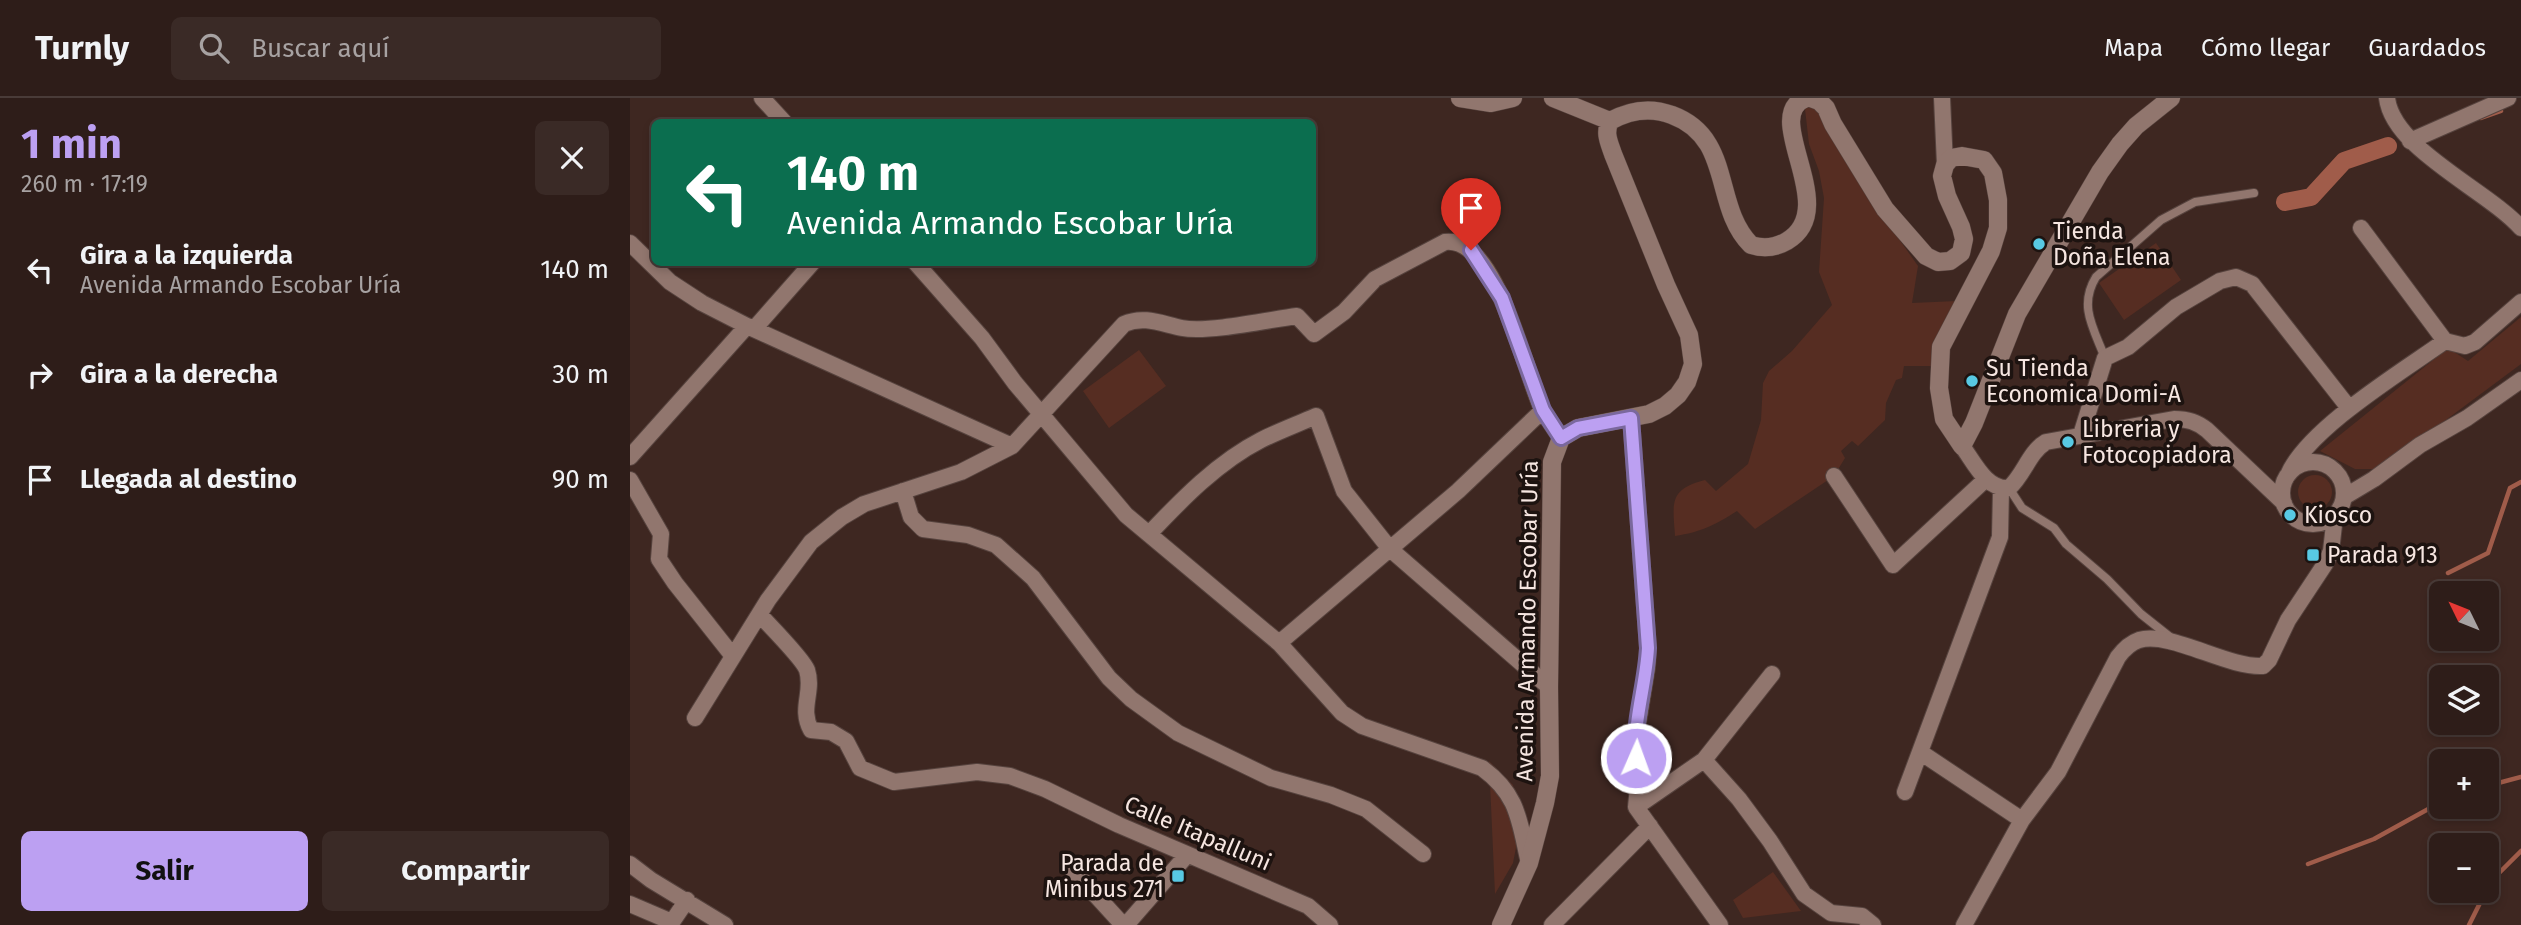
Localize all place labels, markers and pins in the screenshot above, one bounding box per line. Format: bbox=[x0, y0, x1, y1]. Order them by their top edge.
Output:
pin bbox=[1441, 178, 1501, 250]
place label: Tienda Doña Elena bbox=[2053, 217, 2171, 271]
marker: Tienda Doña Elena bbox=[2031, 236, 2047, 252]
place label: Su Tienda Economica Domi-A bbox=[1986, 354, 2182, 408]
marker: Su Tienda Economica Domi-A bbox=[1964, 373, 1980, 389]
place label: Libreria y Fotocopiadora bbox=[2082, 415, 2232, 469]
marker: Libreria y Fotocopiadora bbox=[2060, 434, 2076, 450]
place label: Kiosco bbox=[2304, 501, 2372, 529]
marker: Kiosco bbox=[2282, 507, 2298, 523]
place label: Parada 913 bbox=[2327, 541, 2438, 569]
marker: Parada 913 bbox=[2305, 547, 2321, 563]
place label: Parada de Minibus 271 bbox=[1045, 849, 1164, 903]
marker: Parada de Minibus 271 bbox=[1170, 868, 1186, 884]

